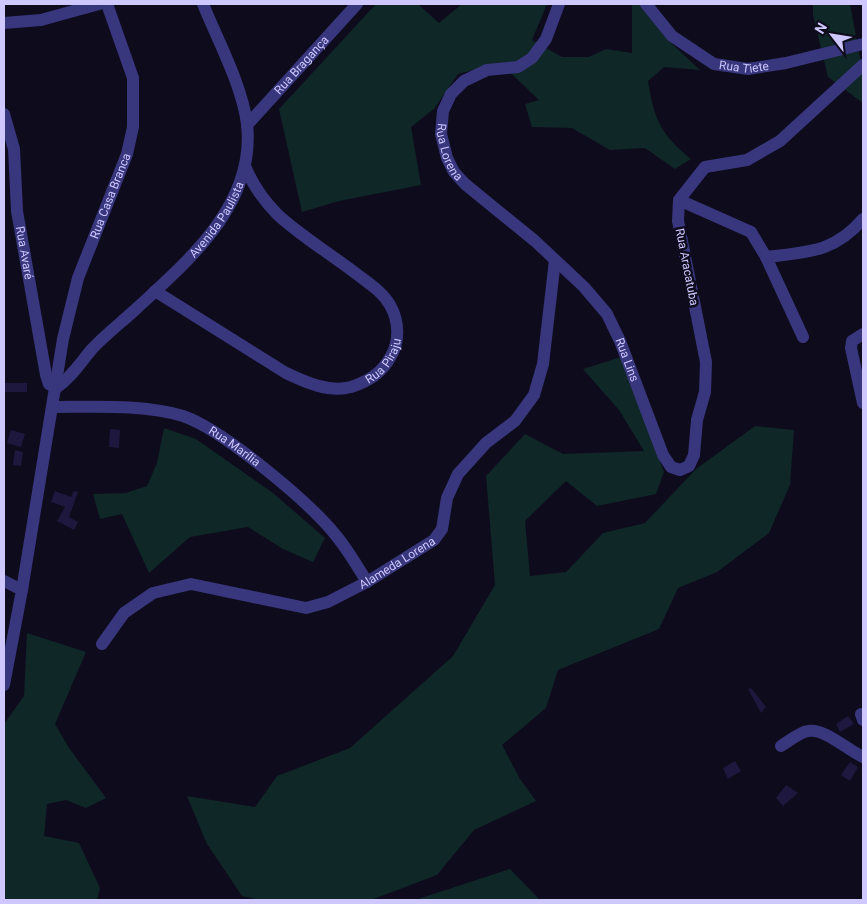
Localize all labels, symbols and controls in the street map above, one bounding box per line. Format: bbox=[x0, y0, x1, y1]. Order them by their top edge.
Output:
north arrow bbox=[807, 10, 857, 60]
text: N bbox=[811, 20, 830, 37]
street label: Rua Bragança bbox=[271, 33, 332, 97]
street label: Rua Tiete bbox=[718, 58, 770, 76]
street label: Rua Lorena bbox=[433, 123, 465, 184]
street label: Rua Casa Branca bbox=[87, 151, 134, 241]
street label: Avenida Paulista bbox=[186, 180, 247, 261]
street label: Rua Avaré bbox=[13, 225, 36, 281]
street label: Rua Aracatuba bbox=[673, 227, 701, 307]
street label: Rua Lins bbox=[612, 336, 642, 384]
street label: Rua Piraju bbox=[363, 337, 404, 387]
street label: Rua Marília bbox=[206, 423, 263, 469]
street label: Alameda Lorena bbox=[357, 534, 438, 592]

